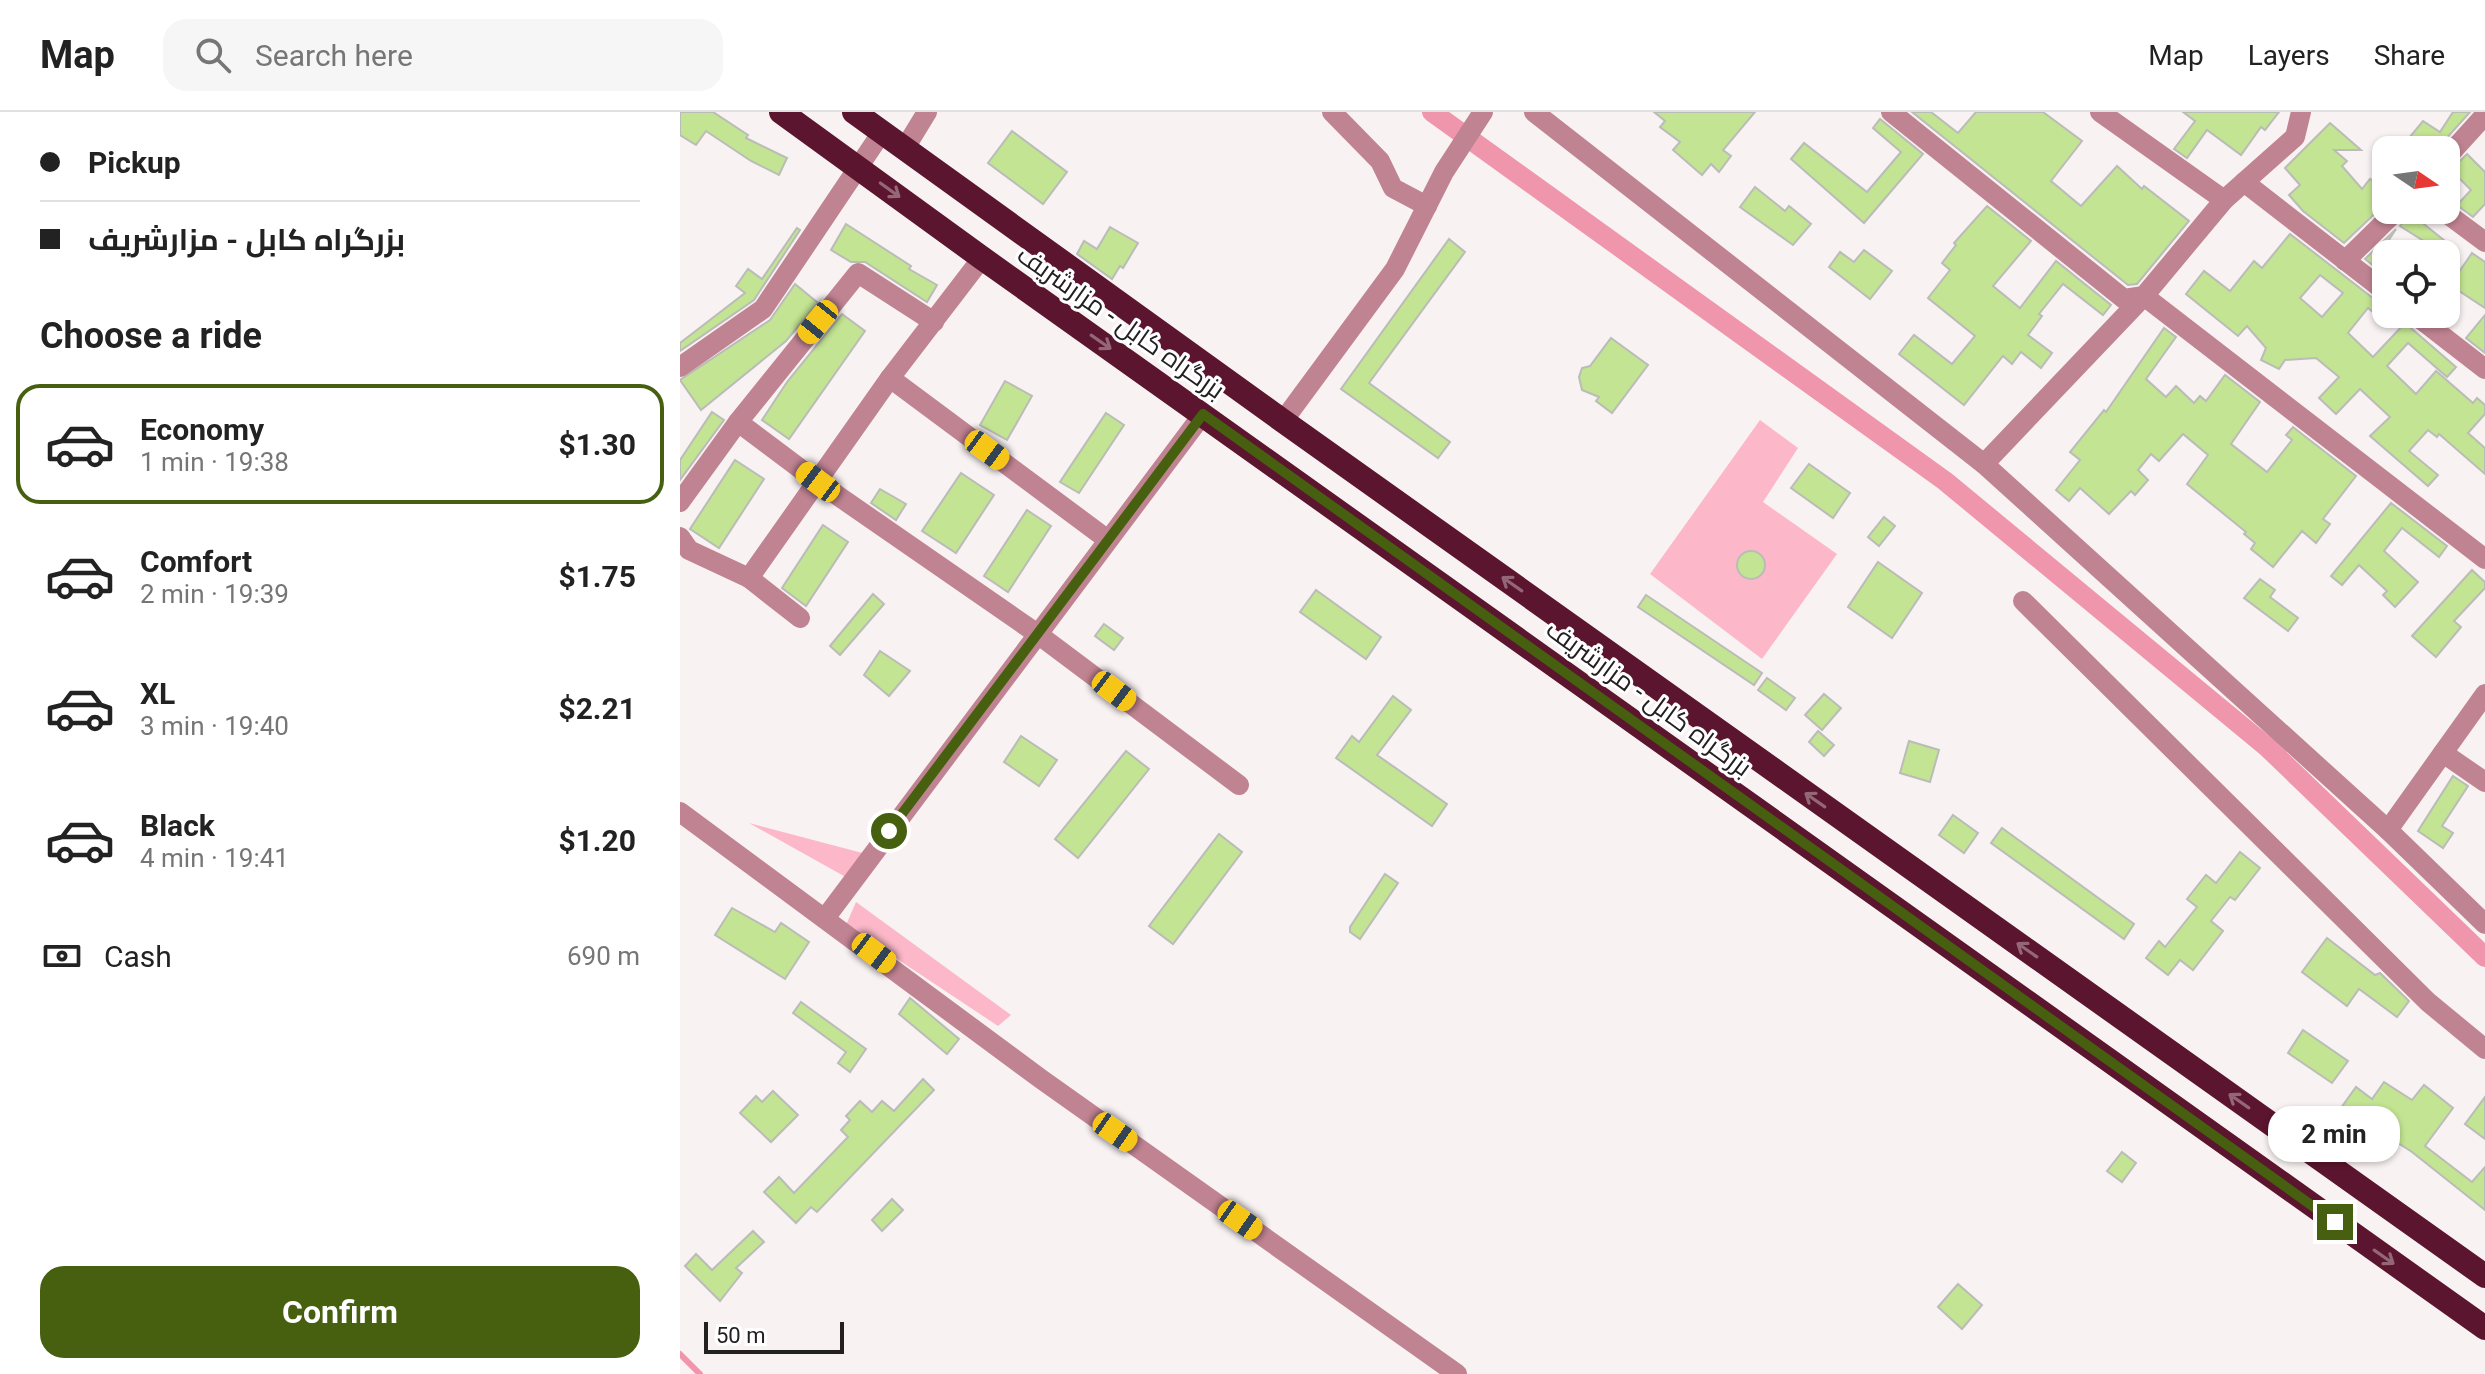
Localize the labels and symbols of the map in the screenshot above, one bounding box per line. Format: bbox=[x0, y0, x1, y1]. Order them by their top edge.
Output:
north arrow bbox=[2372, 136, 2460, 224]
one-way arrow bbox=[879, 182, 900, 199]
street label: بزرگراه کابل - مزارشریف bbox=[1011, 239, 1230, 406]
car bbox=[794, 296, 842, 348]
one-way arrow bbox=[1089, 334, 1111, 350]
car bbox=[961, 426, 1013, 474]
car bbox=[792, 458, 844, 506]
one-way arrow bbox=[1501, 576, 1523, 592]
street label: بزرگراه کابل - مزارشریف bbox=[1540, 613, 1757, 783]
car bbox=[1088, 667, 1140, 715]
one-way arrow bbox=[1805, 791, 1827, 808]
route start bbox=[871, 813, 907, 849]
car bbox=[848, 929, 900, 977]
one-way arrow bbox=[2017, 942, 2038, 959]
one-way arrow bbox=[2229, 1093, 2250, 1110]
callout: 2 min bbox=[2269, 1106, 2401, 1162]
car bbox=[1088, 1108, 1142, 1156]
car bbox=[1213, 1196, 1267, 1244]
route end bbox=[2317, 1204, 2353, 1240]
one-way arrow bbox=[2373, 1249, 2395, 1265]
scale bar bbox=[704, 1318, 844, 1354]

